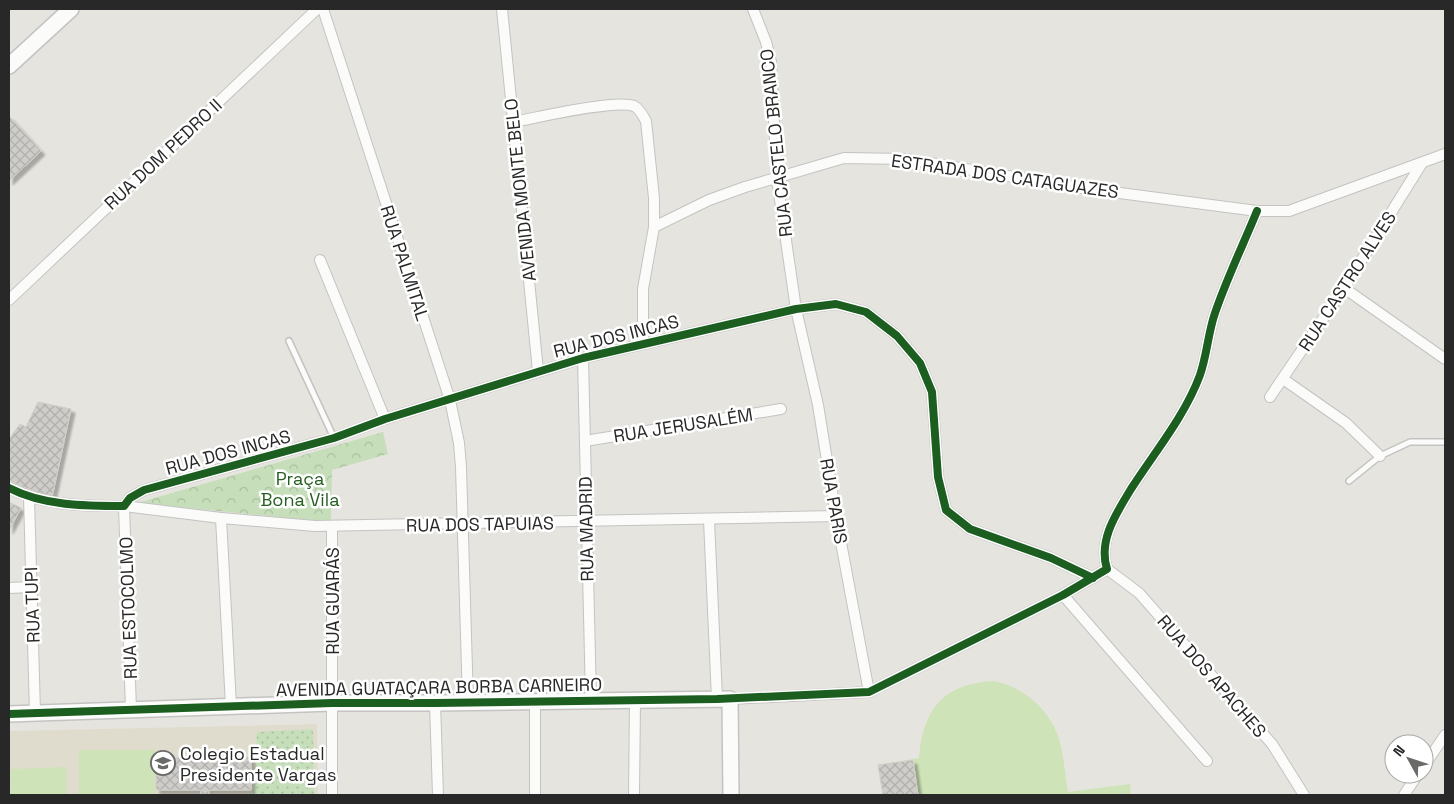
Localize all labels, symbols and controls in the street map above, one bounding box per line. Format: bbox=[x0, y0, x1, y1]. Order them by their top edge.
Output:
street label: RUA CASTELO BRANCO bbox=[755, 48, 797, 238]
street label: RUA DOM PEDRO II bbox=[99, 94, 227, 214]
street label: AVENIDA MONTE BELO bbox=[499, 97, 541, 283]
street label: ESTRADA DOS CATAGUAZES bbox=[890, 149, 1120, 203]
street label: RUA PALMITAL bbox=[375, 202, 435, 324]
street label: RUA CASTRO ALVES bbox=[1293, 207, 1401, 355]
street label: RUA DOS INCAS bbox=[551, 309, 681, 363]
street label: RUA JERUSALÉM bbox=[612, 403, 754, 447]
street label: RUA DOS INCAS bbox=[163, 424, 293, 480]
street label: RUA PARIS bbox=[815, 456, 853, 546]
park label: Praça Bona Vila bbox=[260, 467, 340, 511]
street label: RUA MADRID bbox=[574, 476, 598, 582]
street label: RUA DOS TAPUIAS bbox=[406, 511, 554, 537]
street label: RUA ESTOCOLMO bbox=[114, 536, 142, 680]
street label: RUA GUARÁS bbox=[321, 547, 344, 655]
street label: RUA TUPI bbox=[19, 567, 45, 643]
street label: RUA DOS APACHES bbox=[1152, 610, 1272, 742]
street label: AVENIDA GUATAÇARA BORBA CARNEIRO bbox=[276, 673, 602, 701]
north arrow bbox=[1384, 734, 1434, 784]
text: N bbox=[1389, 741, 1409, 760]
place label: Colegio Estadual Presidente Vargas bbox=[180, 742, 337, 786]
school or university icon: Colegio Estadual Presidente Vargas bbox=[150, 750, 176, 776]

